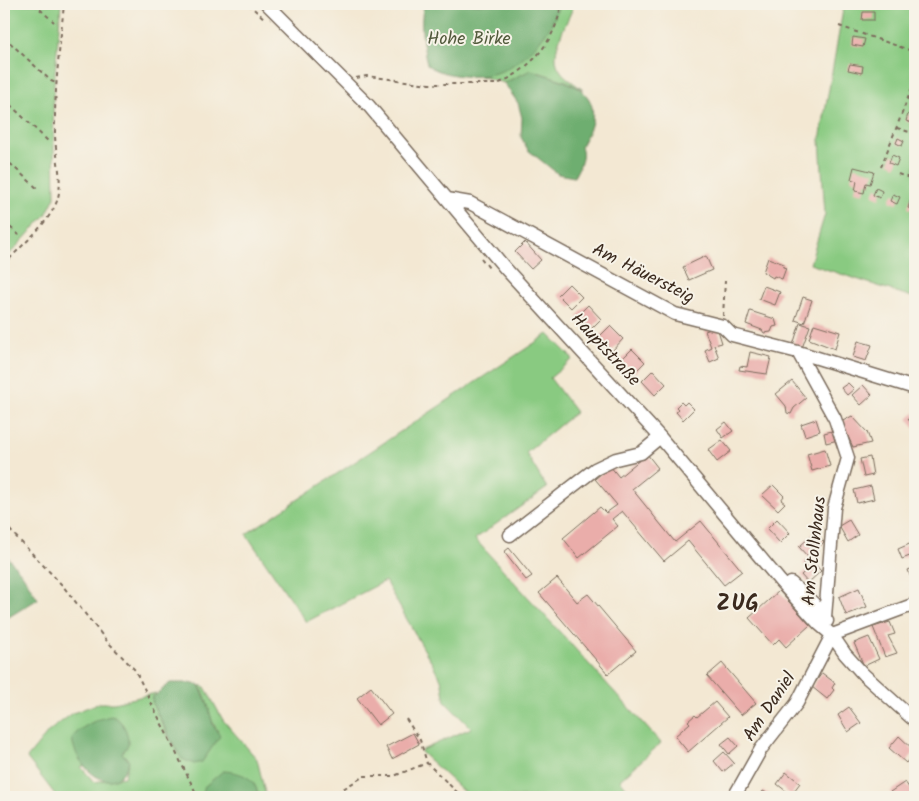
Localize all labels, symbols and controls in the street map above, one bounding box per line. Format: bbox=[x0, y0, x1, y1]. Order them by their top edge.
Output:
park label: Hohe Birke bbox=[427, 25, 511, 54]
street label: Am Häuersteig bbox=[587, 236, 699, 312]
street label: Hauptstraße bbox=[563, 306, 647, 394]
street label: Am Stollnhaus bbox=[795, 494, 835, 607]
district label: ZUG bbox=[716, 587, 760, 622]
street label: Am Daniel bbox=[736, 666, 804, 748]

